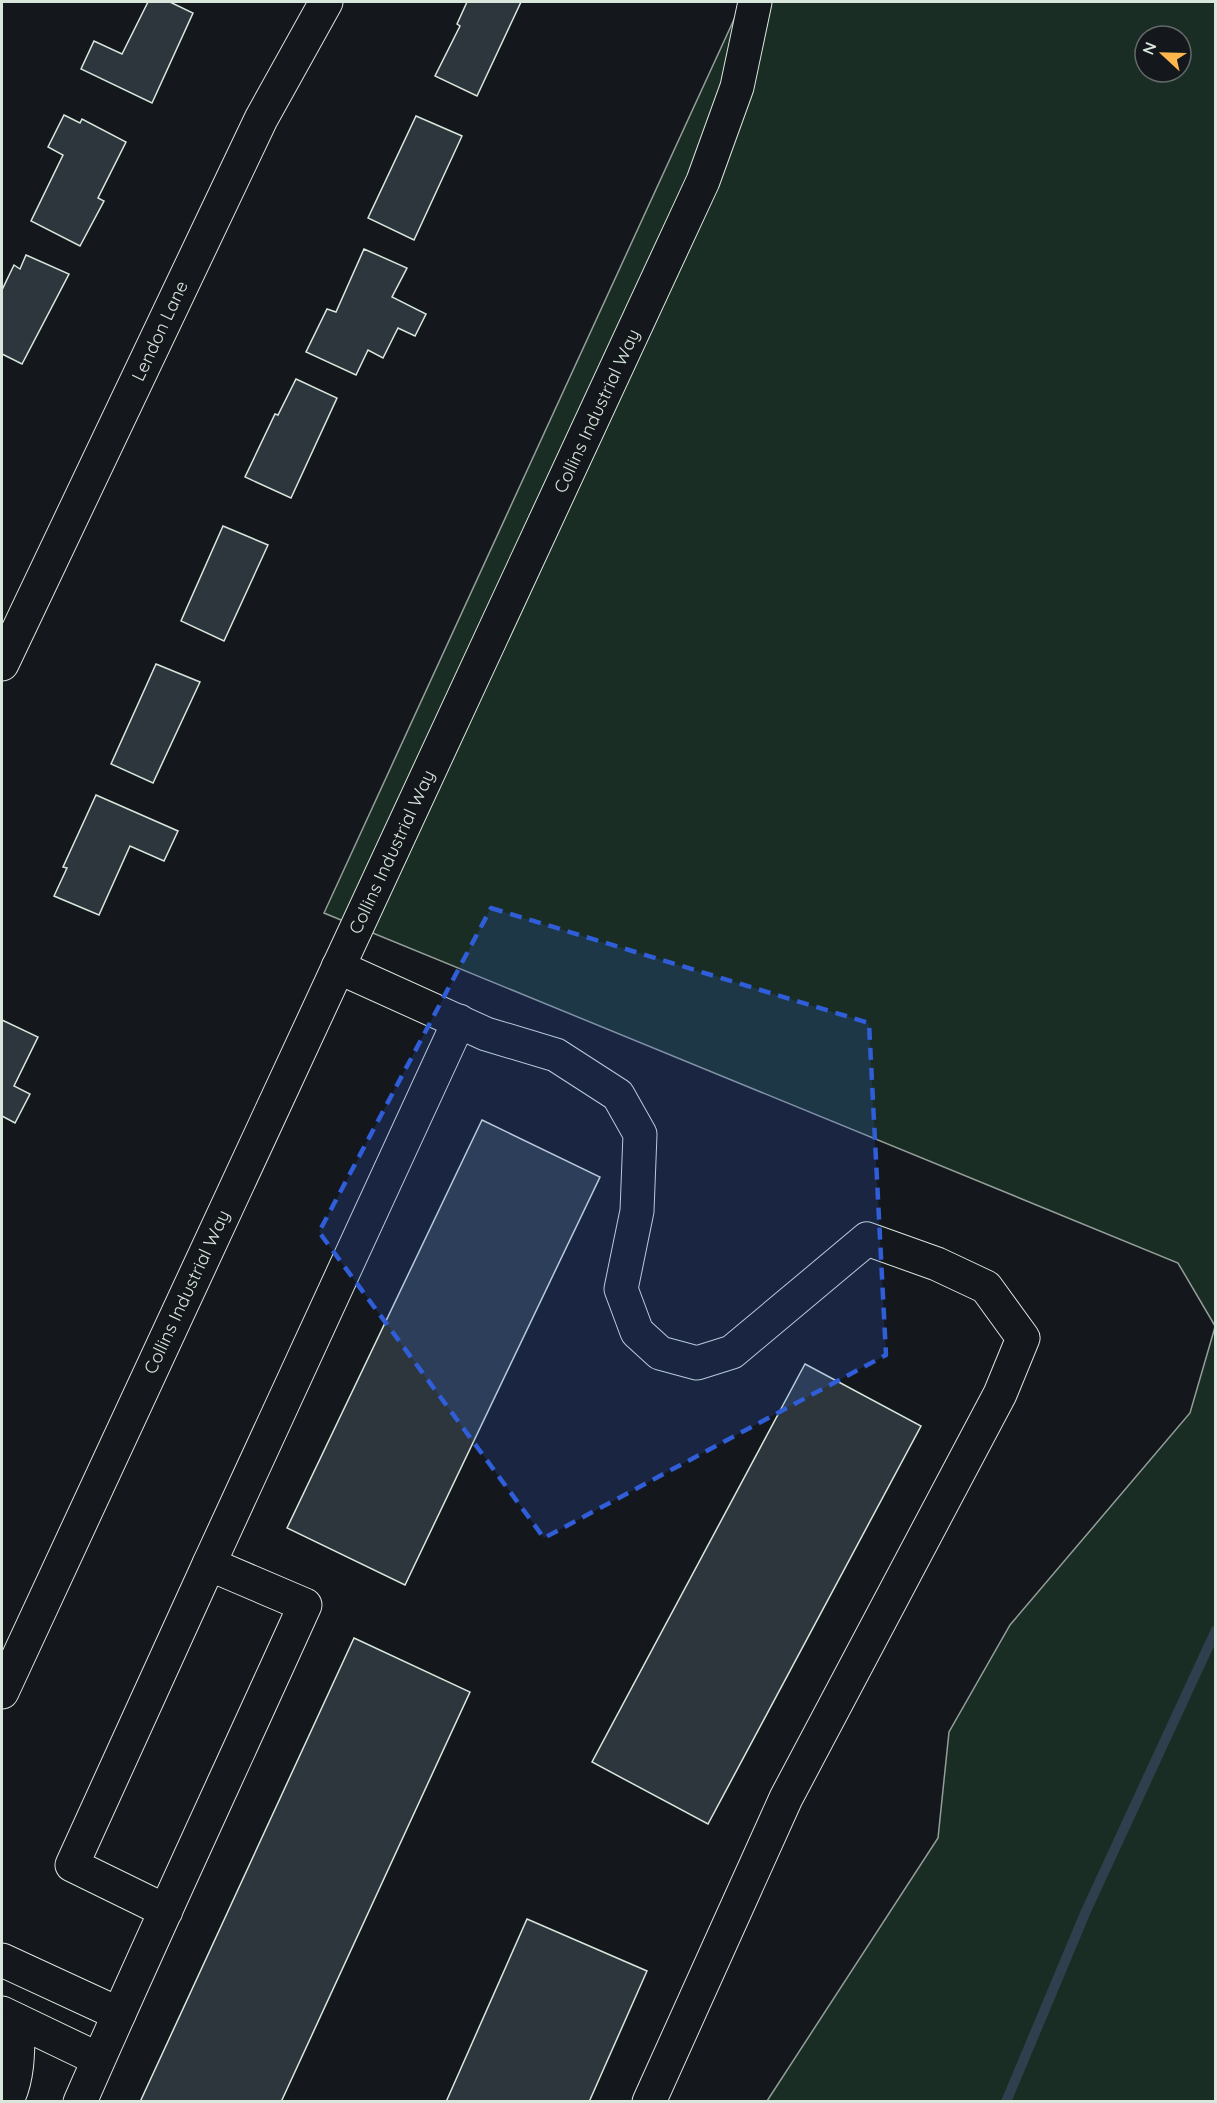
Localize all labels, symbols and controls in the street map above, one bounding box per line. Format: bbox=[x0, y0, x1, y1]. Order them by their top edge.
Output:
north arrow bbox=[1133, 24, 1193, 84]
text: N bbox=[1138, 39, 1161, 58]
street label: Lendon Lane bbox=[126, 277, 193, 385]
street label: Collins Industrial Way bbox=[548, 325, 645, 497]
street label: Collins Industrial Way bbox=[343, 766, 440, 938]
street label: Collins Industrial Way bbox=[138, 1206, 235, 1378]

